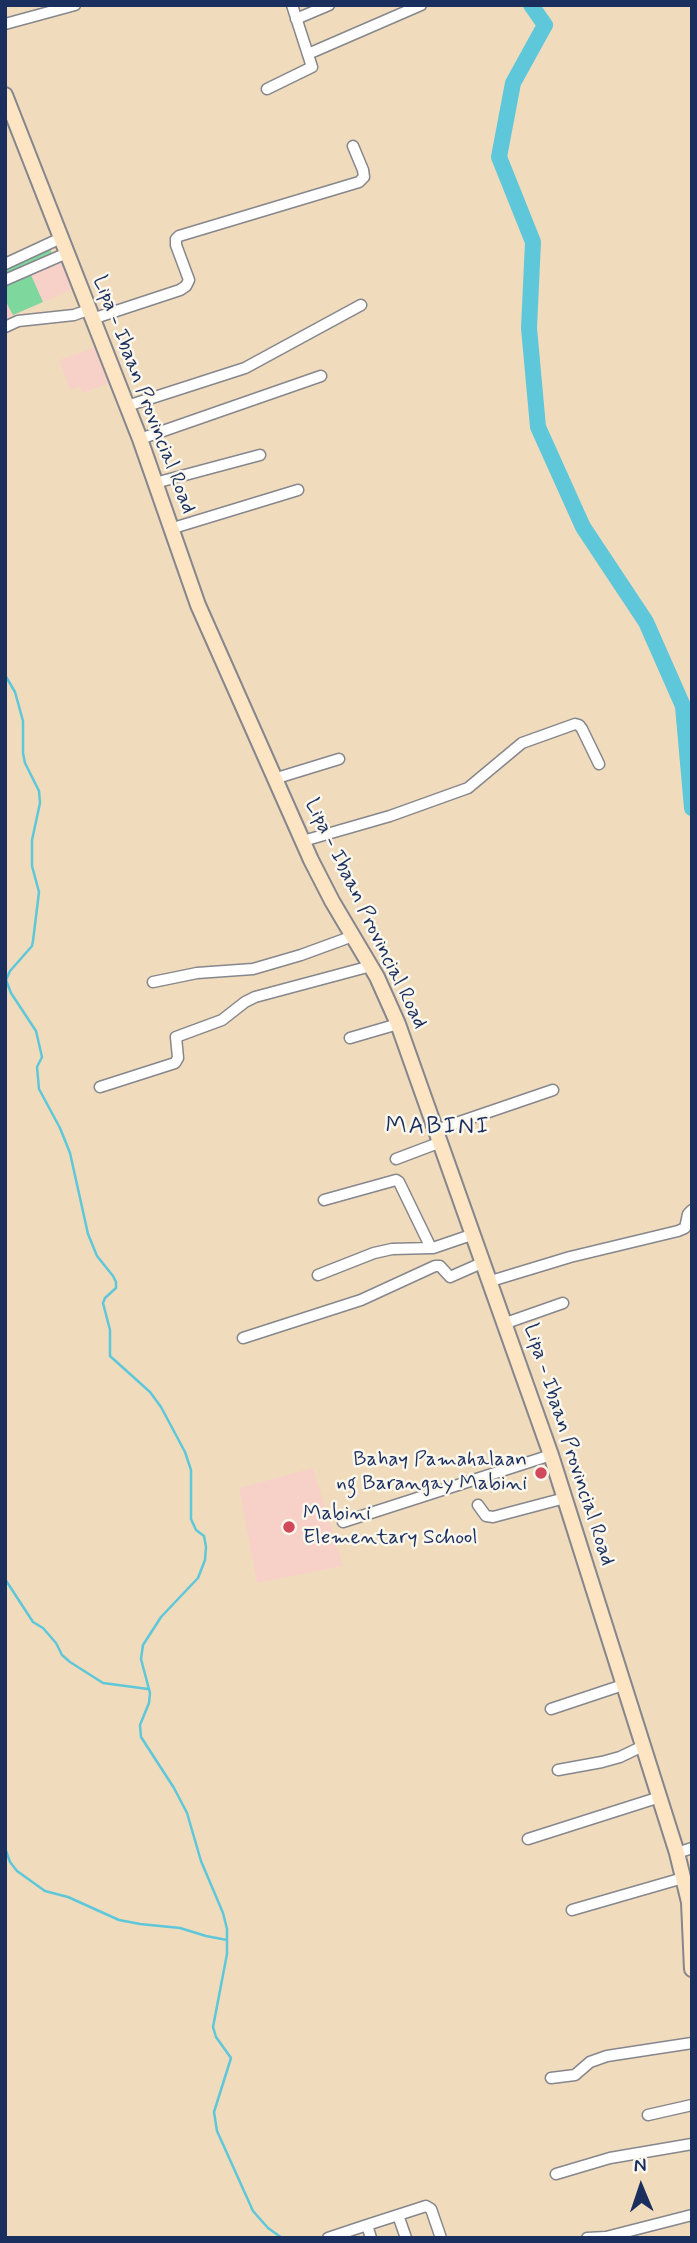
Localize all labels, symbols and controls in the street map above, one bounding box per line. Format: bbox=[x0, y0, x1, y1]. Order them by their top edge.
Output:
street label: Lipa - Ibaan Provincial Road bbox=[86, 272, 200, 518]
street label: Lipa - Ibaan Provincial Road bbox=[298, 795, 432, 1033]
district label: MABINI bbox=[389, 1114, 487, 1142]
street label: Lipa - Ibaan Provincial Road bbox=[517, 1321, 619, 1569]
place label: Bahay Pamahalaan ng Barangay Mabini bbox=[336, 1448, 527, 1498]
marker: Bahay Pamahalaan ng Barangay Mabini bbox=[533, 1465, 549, 1481]
place label: Mabini Elementary School bbox=[303, 1502, 478, 1552]
marker: Mabini Elementary School bbox=[281, 1519, 297, 1535]
north arrow bbox=[606, 2152, 676, 2222]
text: N bbox=[633, 2153, 647, 2178]

